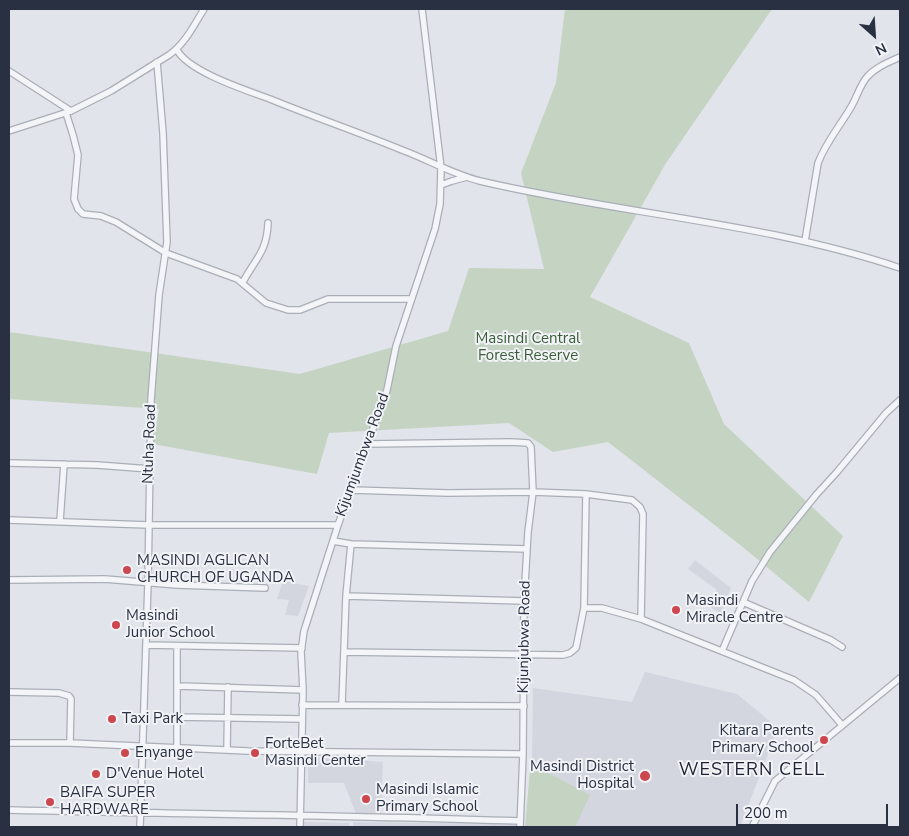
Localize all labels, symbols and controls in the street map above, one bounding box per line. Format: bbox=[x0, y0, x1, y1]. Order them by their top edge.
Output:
north arrow bbox=[849, 10, 899, 60]
text: N bbox=[872, 38, 890, 60]
park label: Masindi Central Forest Reserve bbox=[475, 330, 581, 365]
street label: Kijumjumbwa Road bbox=[332, 391, 394, 519]
street label: Ntuha Road bbox=[140, 404, 160, 484]
place label: MASINDI AGLICAN CHURCH OF UGANDA bbox=[137, 552, 294, 587]
marker: MASINDI AGLICAN CHURCH OF UGANDA bbox=[121, 564, 133, 576]
street label: Kijunjubwa Road bbox=[515, 580, 535, 694]
place label: Masindi Miracle Centre bbox=[686, 592, 783, 627]
marker: Masindi Miracle Centre bbox=[670, 604, 682, 616]
place label: Masindi Junior School bbox=[126, 607, 215, 642]
marker: Masindi Junior School bbox=[110, 619, 122, 631]
place label: Taxi Park bbox=[122, 710, 183, 728]
marker: Taxi Park bbox=[106, 713, 118, 725]
place label: Kitara Parents Primary School bbox=[712, 722, 814, 757]
marker: Kitara Parents Primary School bbox=[818, 734, 830, 746]
place label: ForteBet Masindi Center bbox=[265, 735, 366, 770]
place label: Enyange bbox=[135, 744, 193, 762]
marker: Enyange bbox=[119, 747, 131, 759]
marker: ForteBet Masindi Center bbox=[249, 747, 261, 759]
place label: Masindi District Hospital bbox=[530, 758, 634, 793]
district label: WESTERN CELL bbox=[677, 760, 827, 782]
place label: D'Venue Hotel bbox=[106, 765, 204, 783]
marker: D'Venue Hotel bbox=[90, 768, 102, 780]
marker: Masindi District Hospital bbox=[638, 769, 652, 783]
place label: Masindi Islamic Primary School bbox=[376, 781, 479, 816]
place label: BAIFA SUPER HARDWARE bbox=[60, 784, 155, 819]
marker: Masindi Islamic Primary School bbox=[360, 793, 372, 805]
scale bar bbox=[739, 794, 892, 826]
marker: BAIFA SUPER HARDWARE bbox=[44, 796, 56, 808]
text: 200 m bbox=[744, 803, 788, 823]

